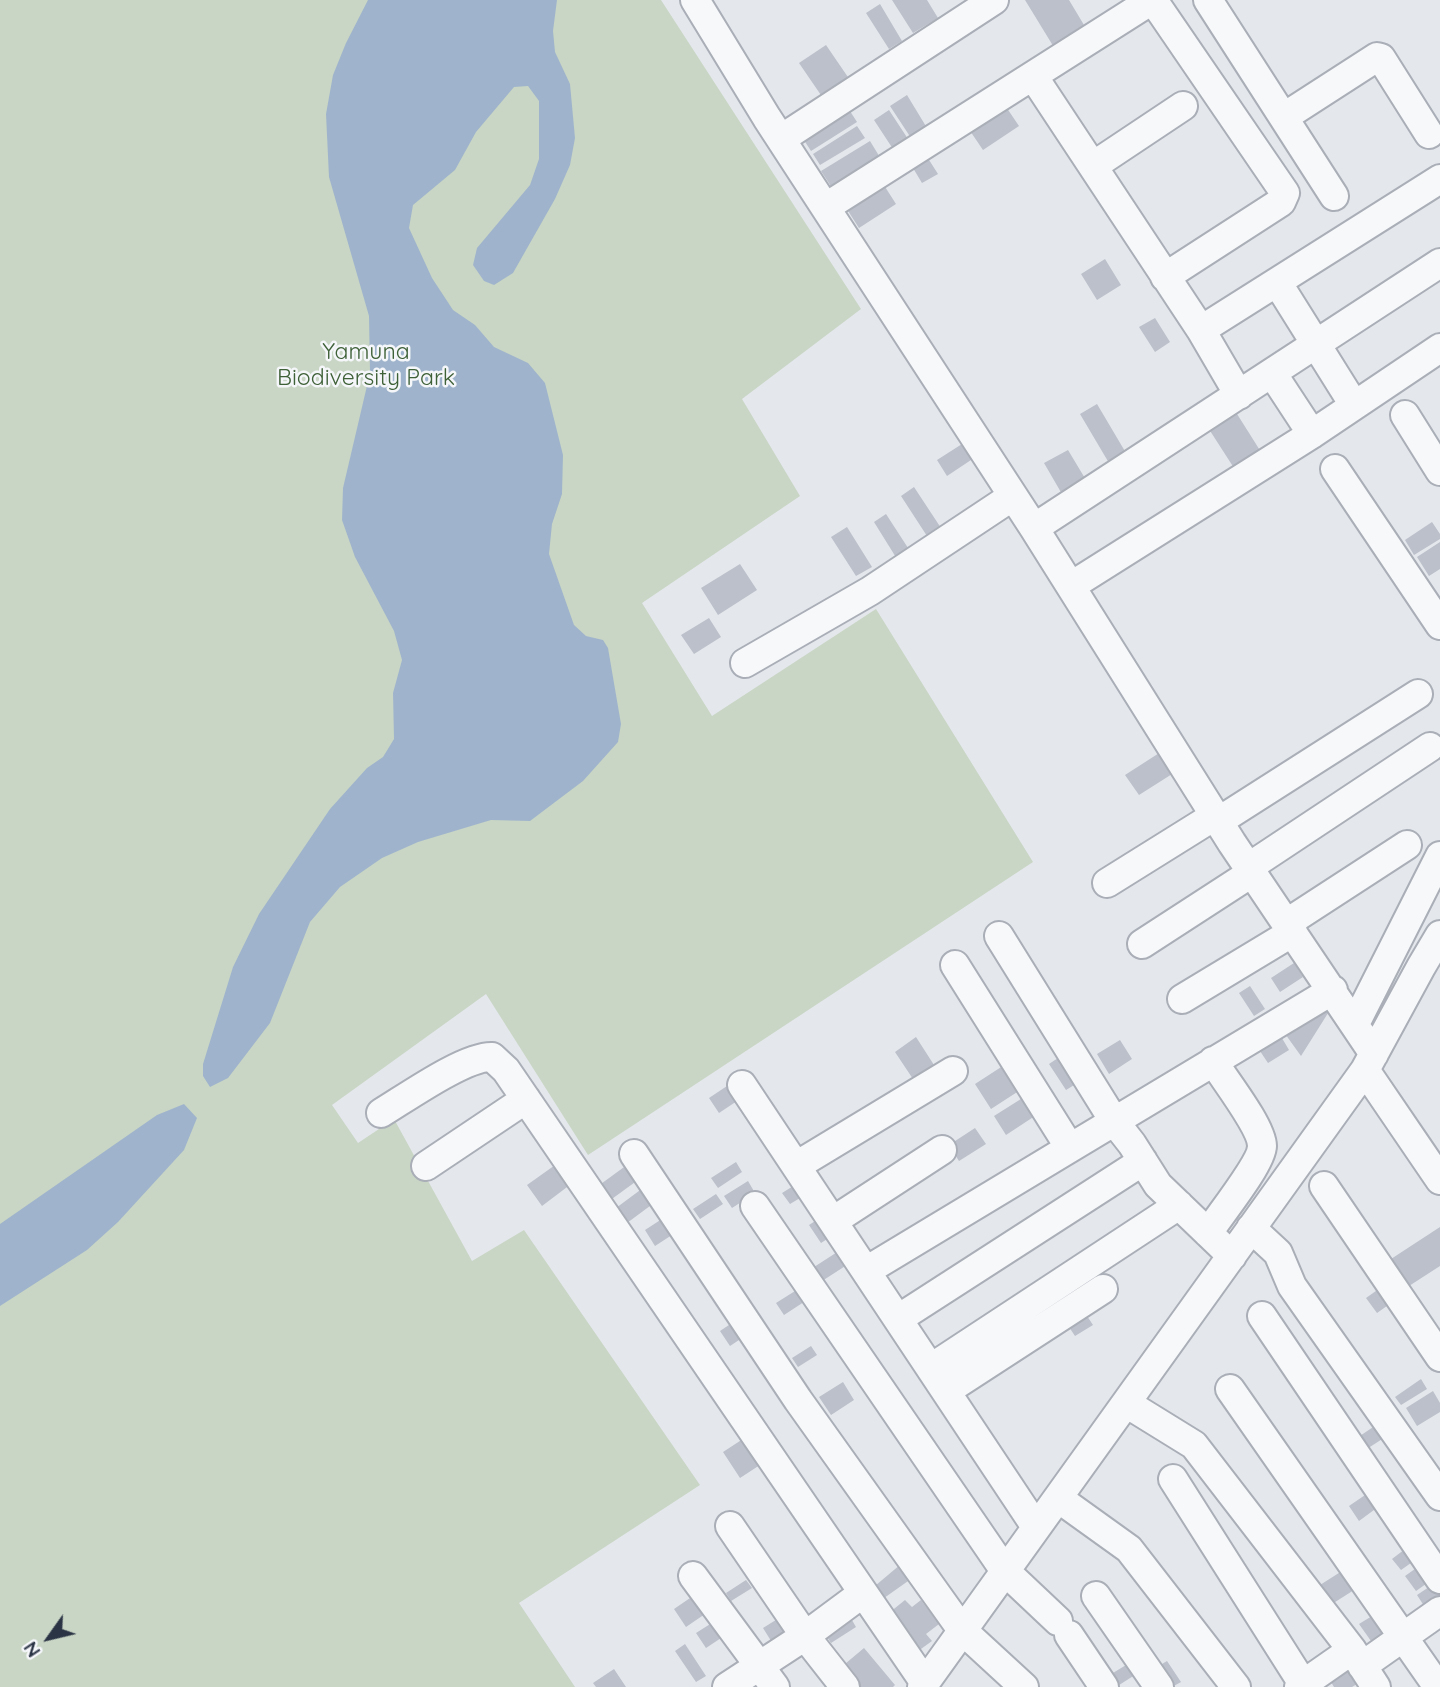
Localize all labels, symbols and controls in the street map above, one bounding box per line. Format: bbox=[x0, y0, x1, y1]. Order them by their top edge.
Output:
park label: Yamuna Biodiversity Park bbox=[277, 338, 455, 392]
north arrow bbox=[14, 1603, 84, 1673]
text: N bbox=[18, 1637, 45, 1662]

